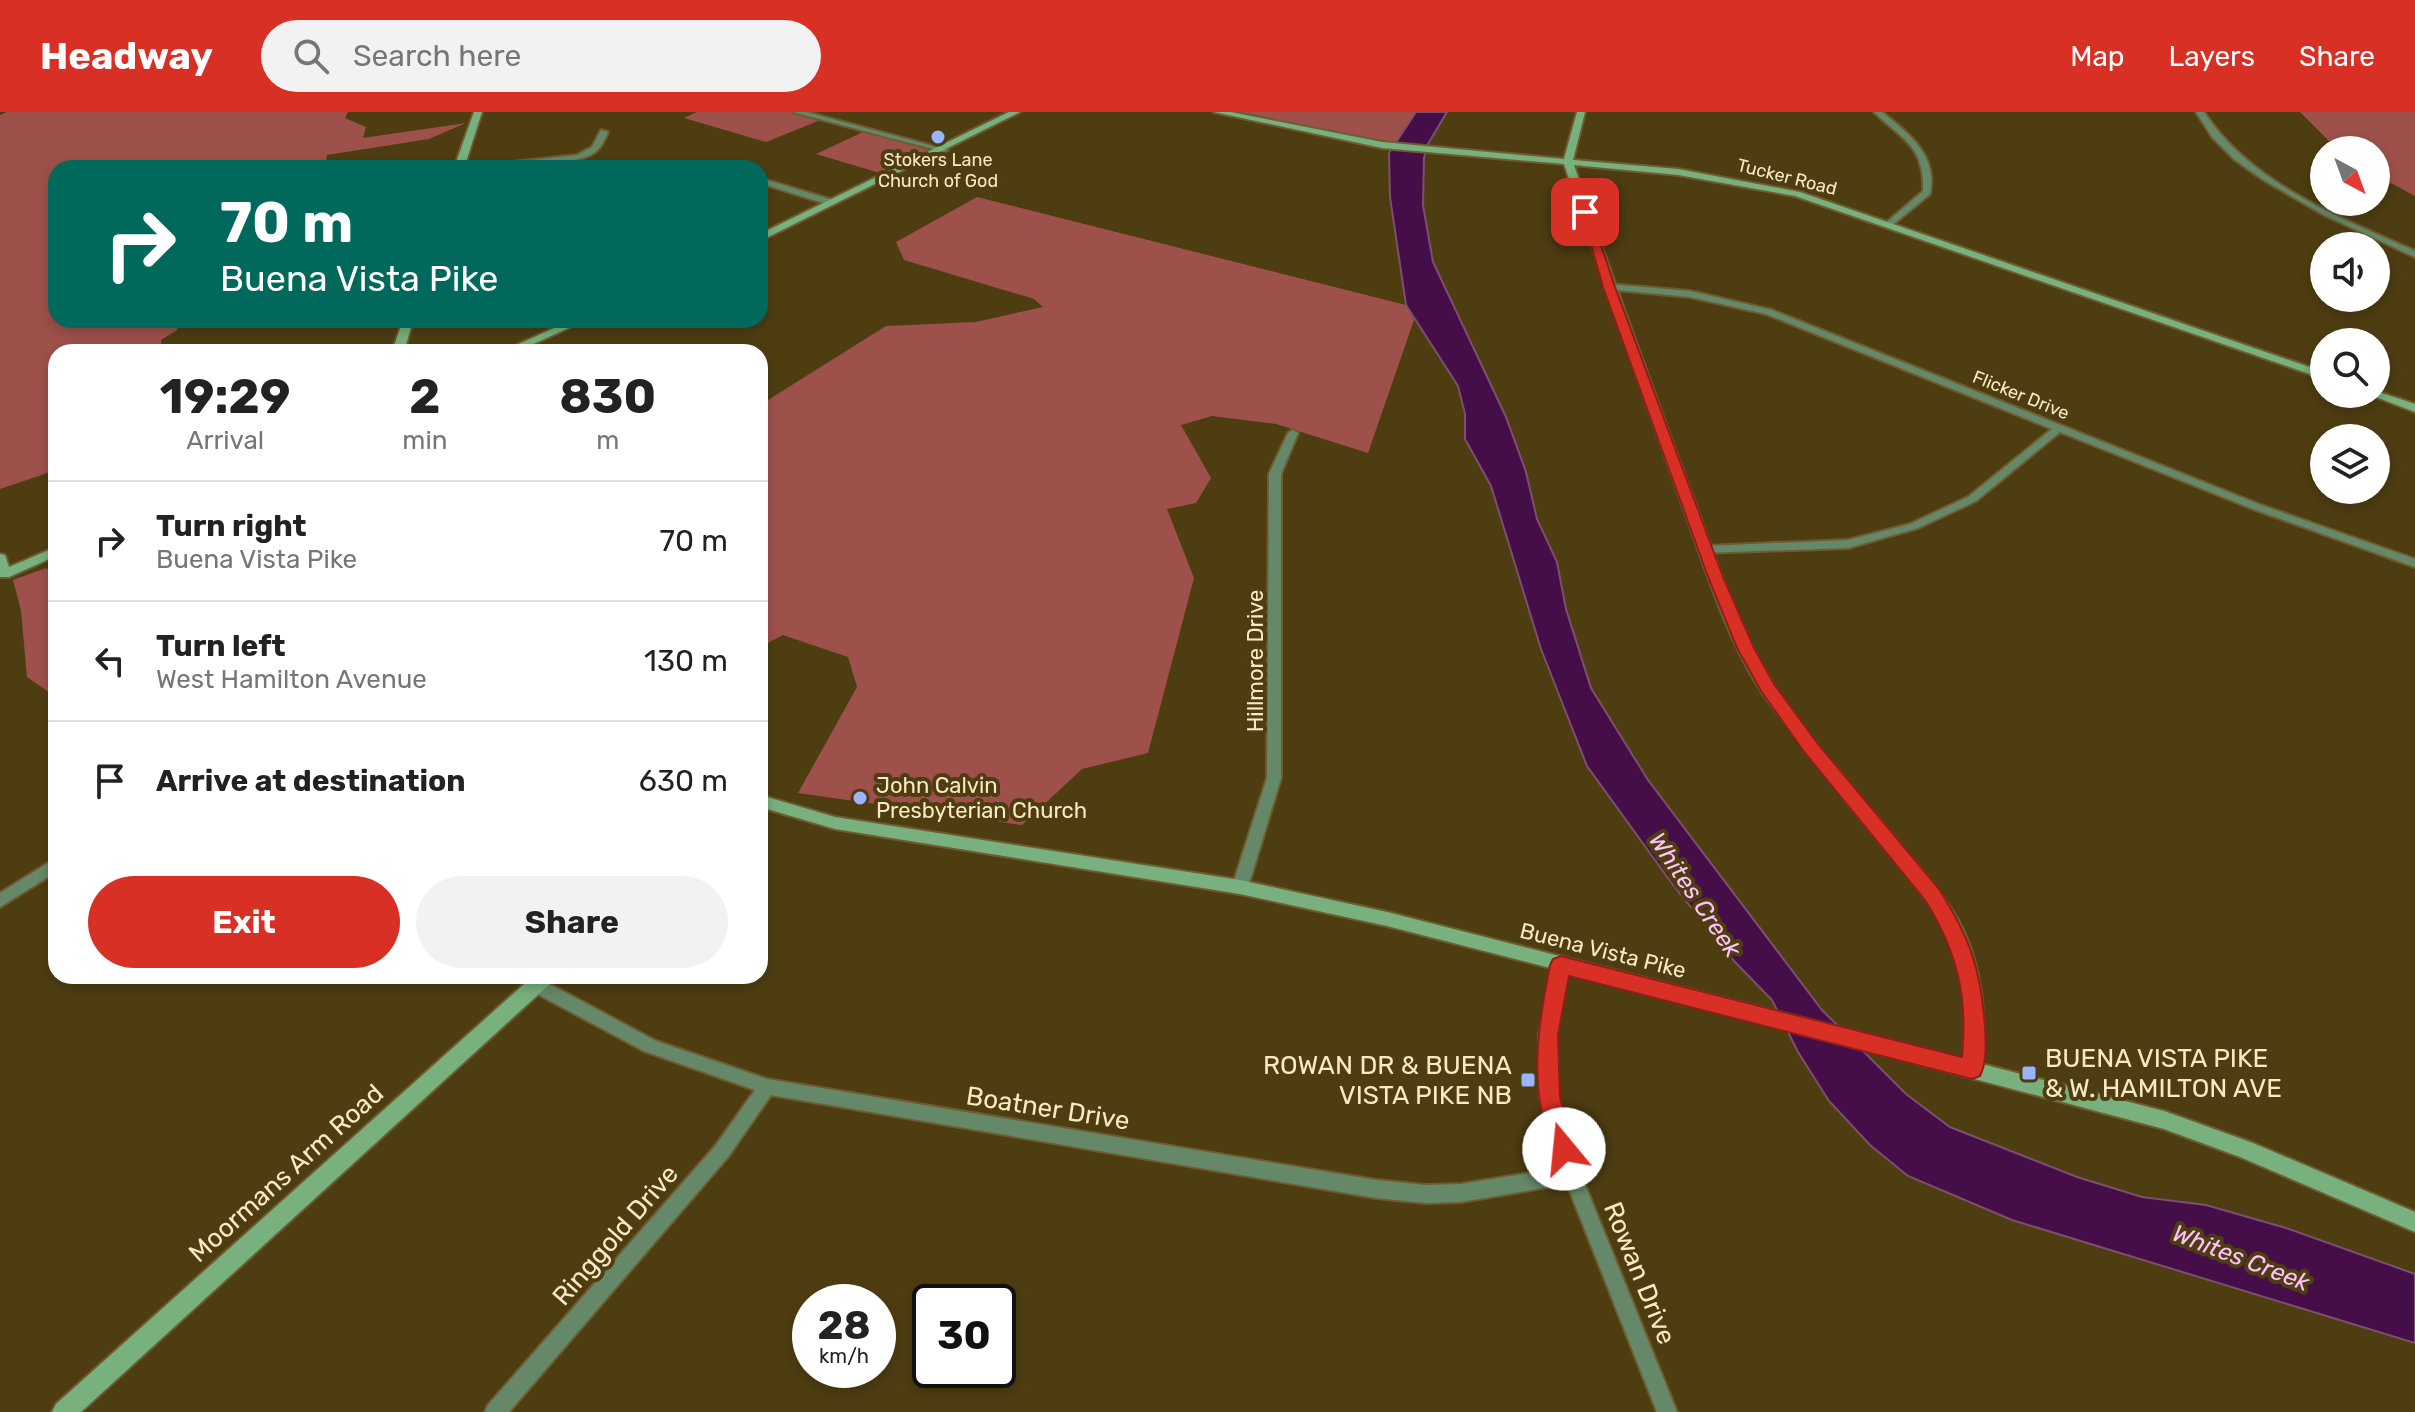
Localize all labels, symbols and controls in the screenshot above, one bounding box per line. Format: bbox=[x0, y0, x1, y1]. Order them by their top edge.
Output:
search box bbox=[261, 20, 821, 92]
text: Headway bbox=[40, 33, 213, 79]
icon: search bbox=[289, 34, 333, 78]
text: Search here bbox=[353, 38, 521, 74]
text: Map bbox=[2070, 40, 2125, 73]
text: Layers bbox=[2169, 40, 2255, 73]
text: Share bbox=[2299, 40, 2375, 73]
marker: Stokers Lane Church of God bbox=[929, 128, 947, 146]
north arrow bbox=[2310, 136, 2390, 216]
map controls bbox=[2310, 136, 2390, 504]
place label: Stokers Lane Church of God bbox=[878, 149, 998, 192]
street label: Tucker Road bbox=[1735, 154, 1839, 200]
pin bbox=[1551, 178, 1619, 246]
text: 70 m bbox=[220, 190, 353, 256]
icon: arrive bbox=[1563, 190, 1607, 234]
icon: right bbox=[88, 192, 192, 296]
button: sound bbox=[2310, 232, 2390, 312]
text: Buena Vista Pike bbox=[220, 257, 498, 300]
button: search bbox=[2310, 328, 2390, 408]
street label: Flicker Drive bbox=[1969, 366, 2073, 424]
text: 19:29 bbox=[160, 368, 290, 425]
text: 2 bbox=[409, 368, 441, 425]
text: 830 bbox=[559, 368, 656, 425]
button: layers bbox=[2310, 424, 2390, 504]
text: Arrival bbox=[186, 425, 264, 456]
text: min bbox=[402, 425, 448, 456]
text: m bbox=[596, 425, 619, 456]
text: Turn right bbox=[156, 508, 307, 544]
icon: right bbox=[88, 519, 132, 563]
text: 70 m bbox=[660, 523, 728, 559]
text: Buena Vista Pike bbox=[156, 544, 357, 575]
street label: Hillmore Drive bbox=[1242, 590, 1269, 732]
text: Turn left bbox=[156, 628, 286, 664]
icon: left bbox=[88, 639, 132, 683]
text: 130 m bbox=[644, 643, 728, 679]
text: West Hamilton Avenue bbox=[156, 664, 427, 695]
icon: arrive bbox=[88, 759, 132, 803]
text: Arrive at destination bbox=[156, 763, 466, 799]
text: 630 m bbox=[639, 763, 728, 799]
place label: John Calvin Presbyterian Church bbox=[876, 772, 1087, 824]
marker: John Calvin Presbyterian Church bbox=[851, 789, 869, 807]
water label: Whites Creek bbox=[1643, 827, 1747, 963]
button: Exit bbox=[88, 876, 400, 968]
button: Share bbox=[416, 876, 728, 968]
street label: Buena Vista Pike bbox=[1517, 917, 1689, 984]
place label: BUENA VISTA PIKE & W. HAMILTON AVE bbox=[2045, 1043, 2282, 1104]
place label: ROWAN DR & BUENA VISTA PIKE NB bbox=[1263, 1050, 1512, 1111]
marker: BUENA VISTA PIKE & W. HAMILTON AVE bbox=[2020, 1064, 2038, 1082]
marker: ROWAN DR & BUENA VISTA PIKE NB bbox=[1519, 1071, 1537, 1089]
street label: Moormans Arm Road bbox=[183, 1078, 390, 1269]
street label: Boatner Drive bbox=[964, 1080, 1132, 1137]
position arrow bbox=[1522, 1107, 1606, 1191]
street label: Ringgold Drive bbox=[546, 1159, 685, 1312]
street label: Rowan Drive bbox=[1597, 1197, 1682, 1349]
water label: Whites Creek bbox=[2169, 1219, 2314, 1297]
speed limit sign: 30 bbox=[912, 1284, 1016, 1388]
text: 28 bbox=[817, 1302, 871, 1349]
text: km/h bbox=[819, 1344, 869, 1368]

